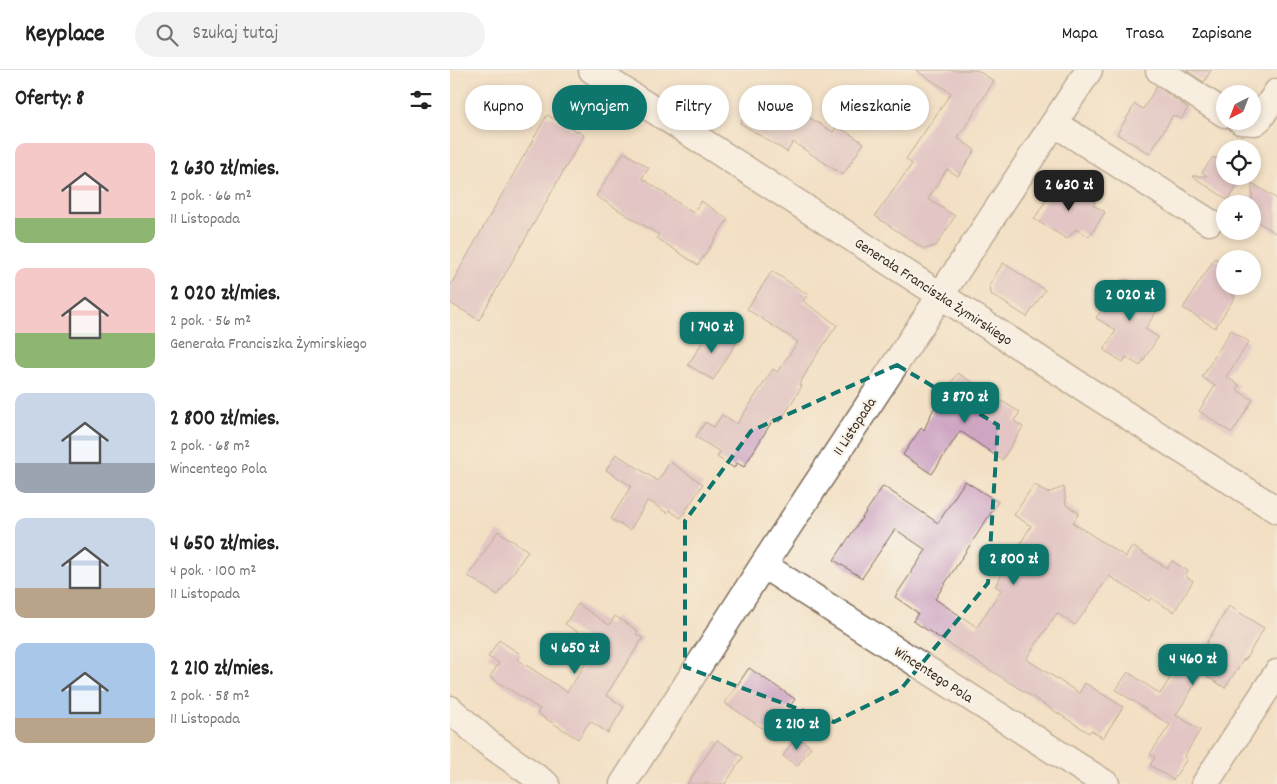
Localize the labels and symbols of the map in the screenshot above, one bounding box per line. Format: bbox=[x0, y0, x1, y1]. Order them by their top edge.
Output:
north arrow bbox=[1216, 85, 1261, 130]
pin: 2 630 zł bbox=[1017, 170, 1121, 212]
street label: Generała Franciszka Żymirskiego bbox=[849, 233, 1017, 352]
pin: 2 020 zł bbox=[1078, 280, 1182, 322]
pin: 1 740 zł bbox=[660, 312, 764, 354]
pin: 3 870 zł bbox=[913, 382, 1017, 424]
street label: 11 Listopada bbox=[829, 393, 883, 461]
pin: 2 800 zł bbox=[962, 544, 1066, 586]
pin: 4 650 zł bbox=[523, 632, 627, 675]
street label: Wincentego Pola bbox=[889, 642, 978, 710]
pin: 4 460 zł bbox=[1141, 644, 1245, 686]
pin: 2 210 zł bbox=[745, 708, 849, 751]

